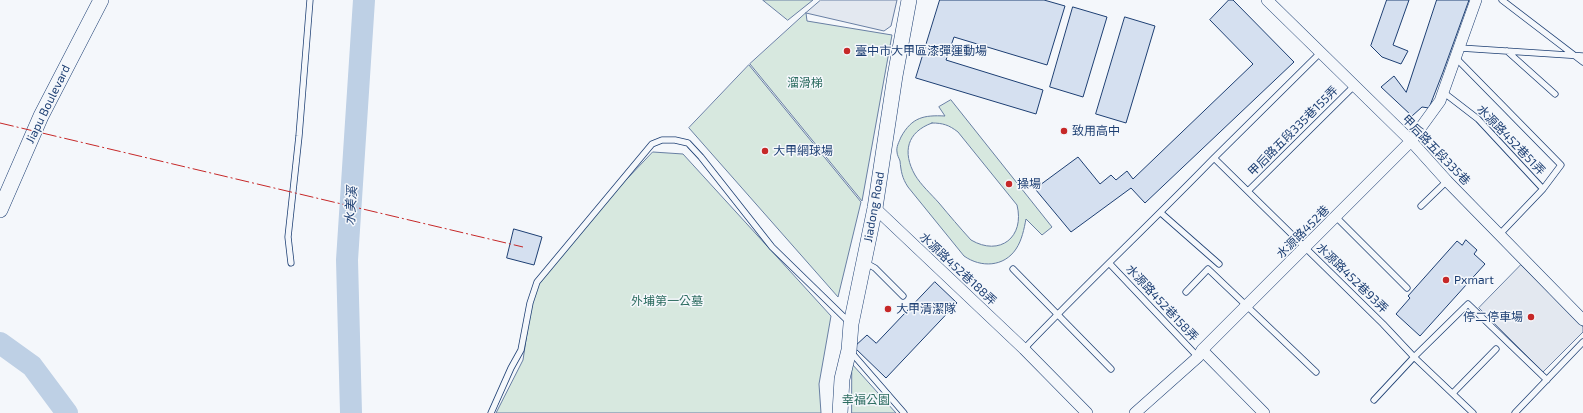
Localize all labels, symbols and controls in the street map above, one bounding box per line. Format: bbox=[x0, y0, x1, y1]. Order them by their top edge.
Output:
place label: 臺中市大甲區漆彈運動場 bbox=[855, 44, 987, 58]
marker: 臺中市大甲區漆彈運動場 bbox=[842, 46, 852, 56]
street label: Jiapu Boulevard bbox=[23, 62, 73, 146]
park label: 溜滑梯 bbox=[787, 76, 823, 90]
street label: 甲后路五段335巷155弄 bbox=[1245, 83, 1341, 179]
street label: 水源路452巷51弄 bbox=[1474, 102, 1548, 178]
street label: 甲后路五段335巷 bbox=[1399, 112, 1473, 188]
place label: 致用高中 bbox=[1072, 124, 1120, 138]
marker: 致用高中 bbox=[1059, 126, 1069, 136]
place label: 大甲網球場 bbox=[773, 144, 833, 158]
marker: 大甲網球場 bbox=[760, 146, 770, 156]
street label: Jiadong Road bbox=[861, 171, 887, 243]
place label: 操場 bbox=[1017, 177, 1041, 191]
marker: 操場 bbox=[1004, 179, 1014, 189]
water label: 水美溪 bbox=[342, 186, 360, 226]
street label: 水源路452巷 bbox=[1274, 203, 1332, 261]
street label: 水源路452巷188弄 bbox=[917, 230, 999, 308]
street label: 水源路452巷93弄 bbox=[1313, 240, 1391, 316]
street label: 水源路452巷158弄 bbox=[1123, 262, 1201, 344]
place label: Pxmart bbox=[1454, 273, 1494, 287]
marker: Pxmart bbox=[1441, 275, 1451, 285]
park label: 外埔第一公墓 bbox=[631, 294, 703, 308]
place label: 大甲清潔隊 bbox=[896, 302, 956, 316]
marker: 大甲清潔隊 bbox=[883, 304, 893, 314]
place label: 停二停車場 bbox=[1463, 310, 1523, 324]
marker: 停二停車場 bbox=[1526, 312, 1536, 322]
park label: 幸福公園 bbox=[842, 393, 890, 407]

